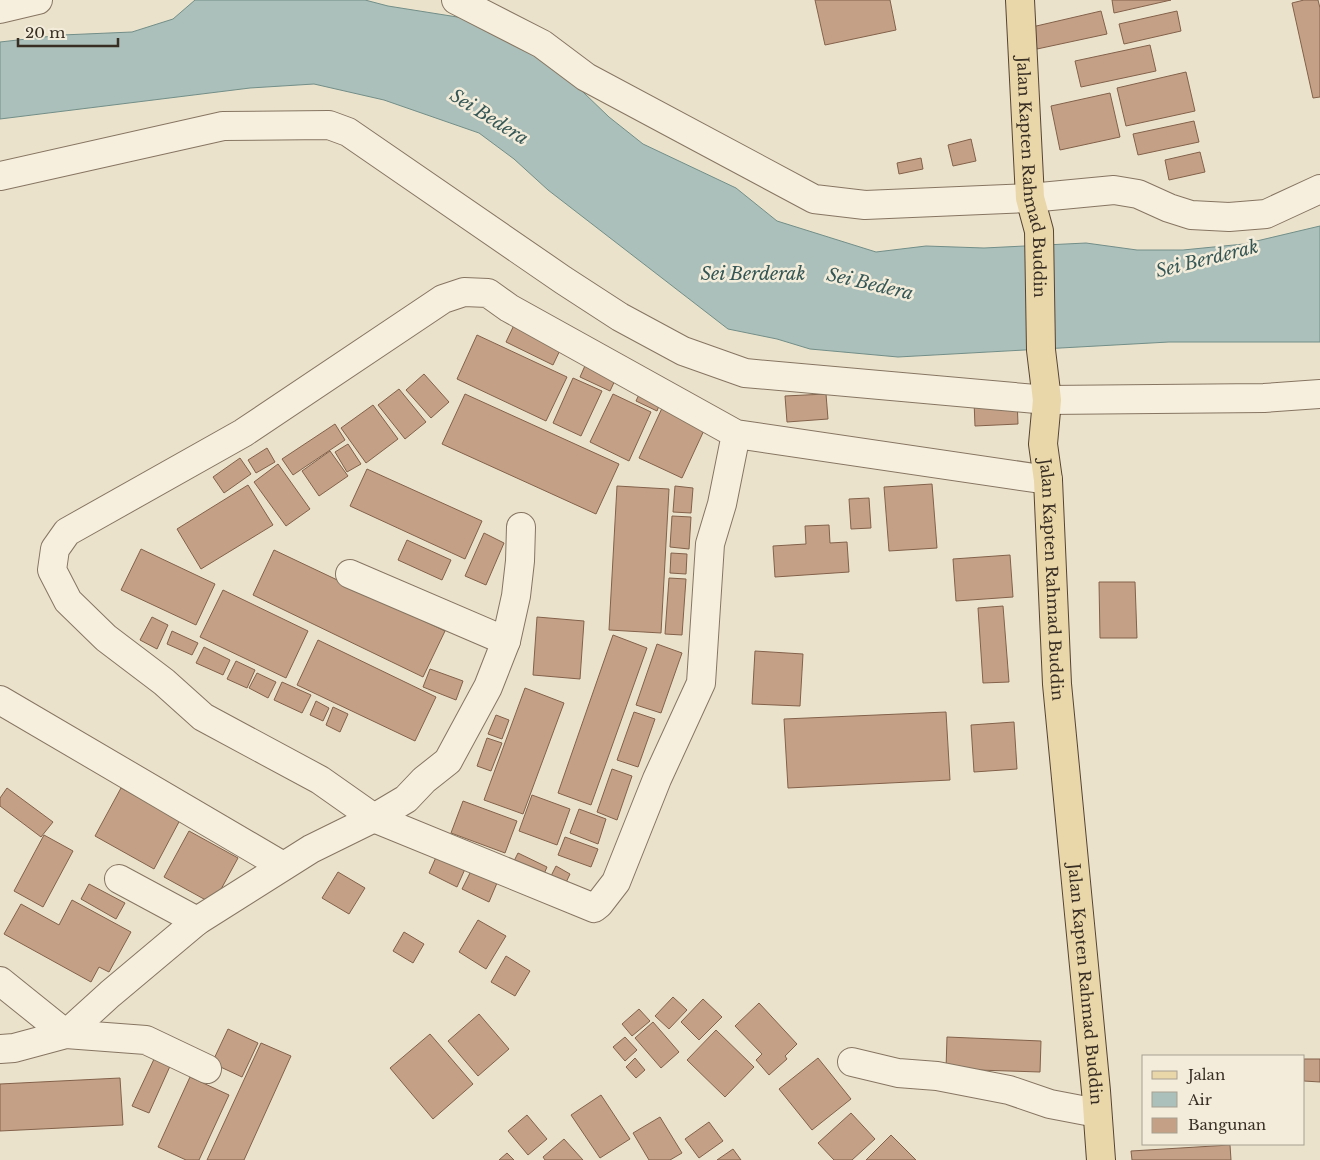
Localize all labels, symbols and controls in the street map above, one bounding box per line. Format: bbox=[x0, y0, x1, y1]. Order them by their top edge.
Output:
scale bar bbox=[18, 15, 118, 47]
text: 20 m bbox=[25, 23, 65, 42]
street label: Jalan Kapten Rahmad Buddin bbox=[1013, 54, 1050, 298]
water label: Sei Bedera bbox=[446, 84, 532, 150]
water label: Sei Berderak bbox=[1153, 236, 1261, 282]
water label: Sei Berderak bbox=[700, 263, 806, 285]
water label: Sei Bedera bbox=[825, 263, 915, 305]
street label: Jalan Kapten Rahmad Buddin bbox=[1035, 455, 1069, 702]
street label: Jalan Kapten Rahmad Buddin bbox=[1064, 860, 1107, 1105]
legend bbox=[1142, 1055, 1305, 1145]
text: Jalan bbox=[1186, 1065, 1225, 1084]
text: Air bbox=[1187, 1090, 1213, 1109]
text: Bangunan bbox=[1188, 1115, 1266, 1134]

